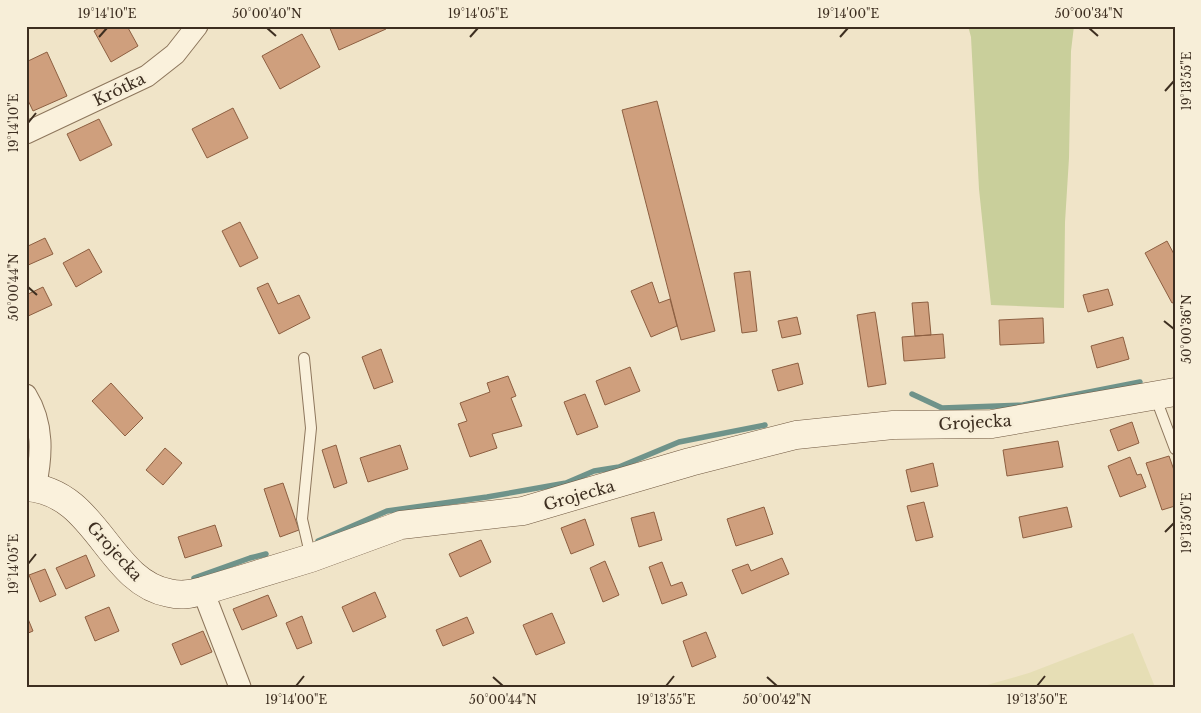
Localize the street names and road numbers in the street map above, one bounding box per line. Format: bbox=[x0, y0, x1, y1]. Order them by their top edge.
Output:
street label: Krótka bbox=[90, 68, 148, 110]
street label: Grojecka bbox=[938, 410, 1012, 434]
street label: Grojecka bbox=[541, 475, 617, 515]
street label: Grojecka bbox=[83, 517, 147, 585]

